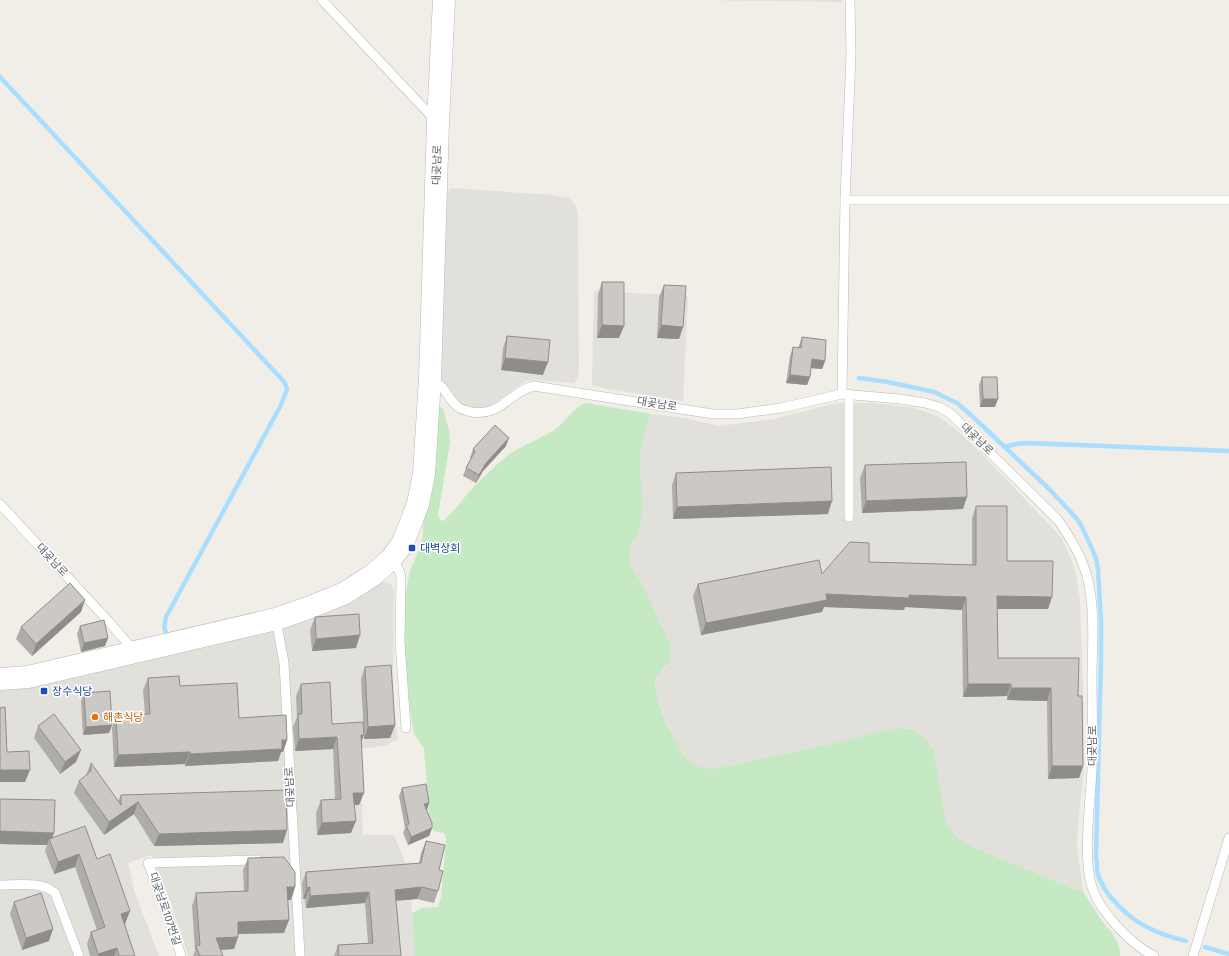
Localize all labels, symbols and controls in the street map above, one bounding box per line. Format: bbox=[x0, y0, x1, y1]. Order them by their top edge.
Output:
street label: 대곶남로 bbox=[430, 145, 444, 185]
street label: 대곶남로 bbox=[636, 394, 678, 414]
street label: 대곶남로 bbox=[958, 420, 996, 458]
street label: 대곶남로 bbox=[33, 541, 71, 579]
place label: 대벽상회 bbox=[420, 542, 460, 555]
marker: 대벽상회 bbox=[407, 543, 417, 553]
place label: 장수식당 bbox=[52, 685, 92, 698]
marker: 장수식당 bbox=[39, 686, 49, 696]
place label: 해촌식당 bbox=[103, 711, 143, 724]
marker: 해촌식당 bbox=[90, 712, 100, 722]
street label: 대곶남로 bbox=[1086, 726, 1099, 766]
street label: 대곶남로 bbox=[282, 766, 298, 808]
street label: 대곶남로107번길 bbox=[146, 871, 184, 947]

